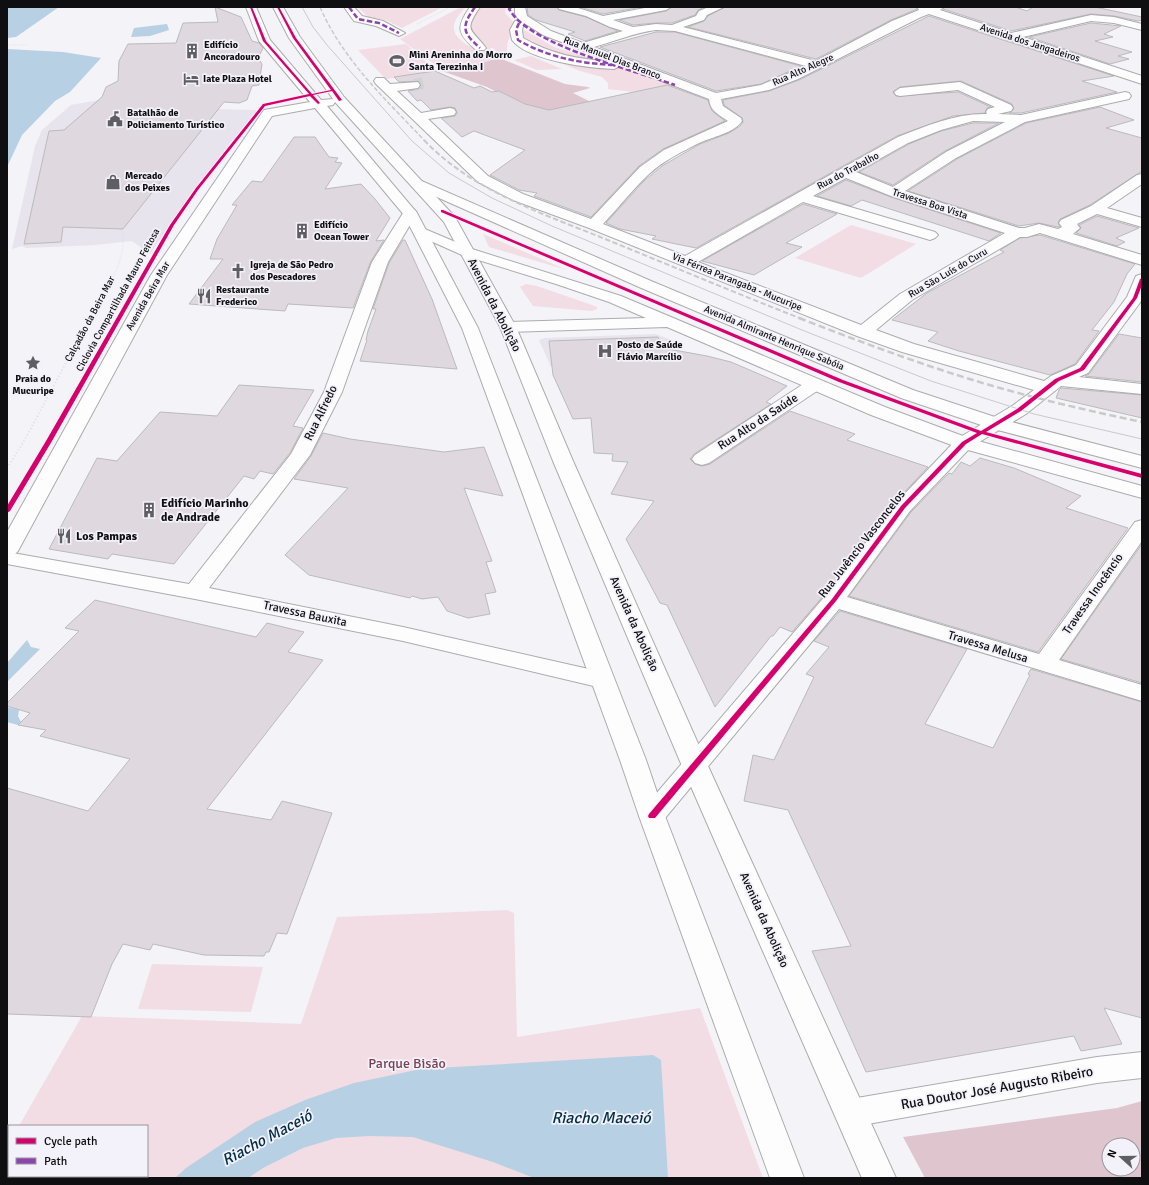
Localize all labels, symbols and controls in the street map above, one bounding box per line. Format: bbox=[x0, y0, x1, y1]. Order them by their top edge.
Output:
street label: Avenida dos Jangadeiros bbox=[979, 21, 1082, 65]
street label: Rua Manuel Dias Branco bbox=[562, 34, 662, 82]
place label: Edifício Ancoradouro bbox=[204, 39, 260, 63]
building icon: Edifício Ancoradouro bbox=[183, 42, 201, 60]
place label: Mini Areninha do Morro Santa Terezinha I bbox=[409, 49, 512, 73]
street label: Rua Alto Alegre bbox=[771, 51, 835, 89]
sports icon: Mini Areninha do Morro Santa Terezinha I bbox=[388, 52, 406, 70]
hotel icon: Iate Plaza Hotel bbox=[182, 70, 200, 88]
place label: Iate Plaza Hotel bbox=[203, 73, 272, 85]
place label: Batalhão de Policiamento Turístico bbox=[127, 107, 224, 131]
public building icon: Batalhão de Policiamento Turístico bbox=[106, 110, 124, 128]
street label: Rua do Trabalho bbox=[815, 150, 881, 192]
place label: Mercado dos Peixes bbox=[125, 170, 170, 194]
shop icon: Mercado dos Peixes bbox=[104, 173, 122, 191]
street label: Travessa Boa Vista bbox=[891, 186, 969, 222]
place label: Edifício Ocean Tower bbox=[314, 219, 369, 243]
building icon: Edifício Ocean Tower bbox=[293, 222, 311, 240]
street label: Ciclovia Compartilhada Mauro Feitosa bbox=[74, 226, 162, 374]
street label: Rua São Luís do Curu bbox=[906, 245, 990, 301]
street label: Via Férrea Parangaba - Mucuripe bbox=[670, 250, 804, 314]
street label: Avenida da Abolição bbox=[464, 256, 524, 354]
street label: Avenida Beira Mar bbox=[123, 259, 173, 333]
place label: Igreja de São Pedro dos Pescadores bbox=[250, 259, 333, 283]
church icon: Igreja de São Pedro dos Pescadores bbox=[229, 262, 247, 280]
street label: Calçadão da Beira Mar bbox=[62, 274, 118, 364]
place label: Restaurante Frederico bbox=[216, 284, 269, 308]
restaurant icon: Restaurante Frederico bbox=[195, 287, 213, 305]
street label: Avenida Almirante Henrique Sabóia bbox=[702, 303, 846, 373]
place label: Posto de Saúde Flávio Marcílio bbox=[617, 339, 683, 363]
hospital icon: Posto de Saúde Flávio Marcílio bbox=[596, 342, 614, 360]
place icon: Praia do Mucuripe bbox=[24, 354, 42, 372]
place label: Praia do Mucuripe bbox=[12, 373, 54, 397]
street label: Rua Alfredo bbox=[301, 383, 341, 443]
street label: Rua Alto da Saúde bbox=[715, 391, 801, 453]
street label: Rua Juvêncio Vasconcelos bbox=[815, 487, 909, 601]
place label: Edifício Marinho de Andrade bbox=[161, 496, 249, 525]
building icon: Edifício Marinho de Andrade bbox=[140, 501, 158, 519]
restaurant icon: Los Pampas bbox=[55, 527, 73, 545]
place label: Los Pampas bbox=[76, 529, 138, 544]
street label: Travessa Inocêncio bbox=[1059, 550, 1127, 638]
street label: Avenida da Abolição bbox=[606, 574, 662, 674]
street label: Travessa Bauxita bbox=[262, 598, 348, 630]
street label: Travessa Melusa bbox=[946, 628, 1030, 666]
street label: Avenida da Abolição bbox=[736, 870, 792, 970]
park label: Parque Bisão bbox=[368, 1055, 446, 1072]
street label: Rua Doutor José Augusto Ribeiro bbox=[900, 1063, 1094, 1113]
water label: Riacho Maceió bbox=[219, 1105, 317, 1170]
water label: Riacho Maceió bbox=[551, 1108, 652, 1128]
legend bbox=[8, 1125, 148, 1177]
text: Cycle path bbox=[44, 1134, 97, 1149]
north arrow bbox=[1101, 1137, 1141, 1177]
text: N bbox=[1105, 1148, 1120, 1159]
text: Path bbox=[44, 1154, 67, 1169]

